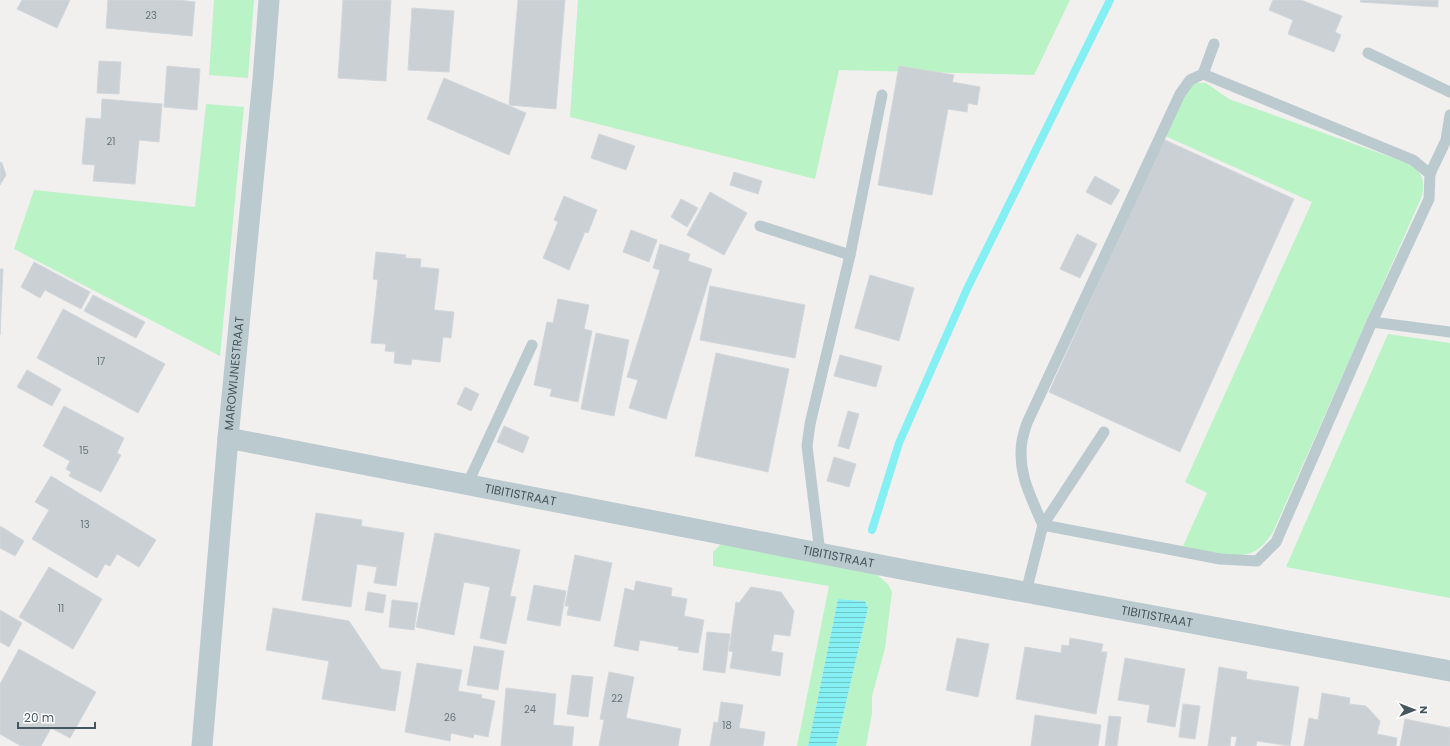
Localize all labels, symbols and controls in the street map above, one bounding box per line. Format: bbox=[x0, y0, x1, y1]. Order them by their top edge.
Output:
house number: 23 bbox=[145, 8, 157, 23]
house number: 21 bbox=[107, 134, 115, 149]
street label: MAROWIJNESTRAAT bbox=[220, 315, 248, 431]
house number: 17 bbox=[97, 354, 106, 369]
house number: 15 bbox=[79, 443, 89, 458]
street label: TIBITISTRAAT bbox=[483, 479, 558, 510]
house number: 13 bbox=[80, 517, 90, 532]
street label: TIBITISTRAAT bbox=[801, 541, 876, 572]
house number: 11 bbox=[58, 601, 64, 616]
street label: TIBITISTRAAT bbox=[1120, 601, 1195, 631]
north arrow bbox=[1394, 690, 1434, 730]
house number: 22 bbox=[611, 691, 623, 706]
house number: 24 bbox=[524, 702, 536, 717]
scale bar bbox=[18, 704, 95, 730]
text: N bbox=[1416, 706, 1432, 714]
text: 20 m bbox=[24, 709, 54, 726]
house number: 26 bbox=[444, 710, 456, 725]
house number: 18 bbox=[722, 718, 732, 733]

